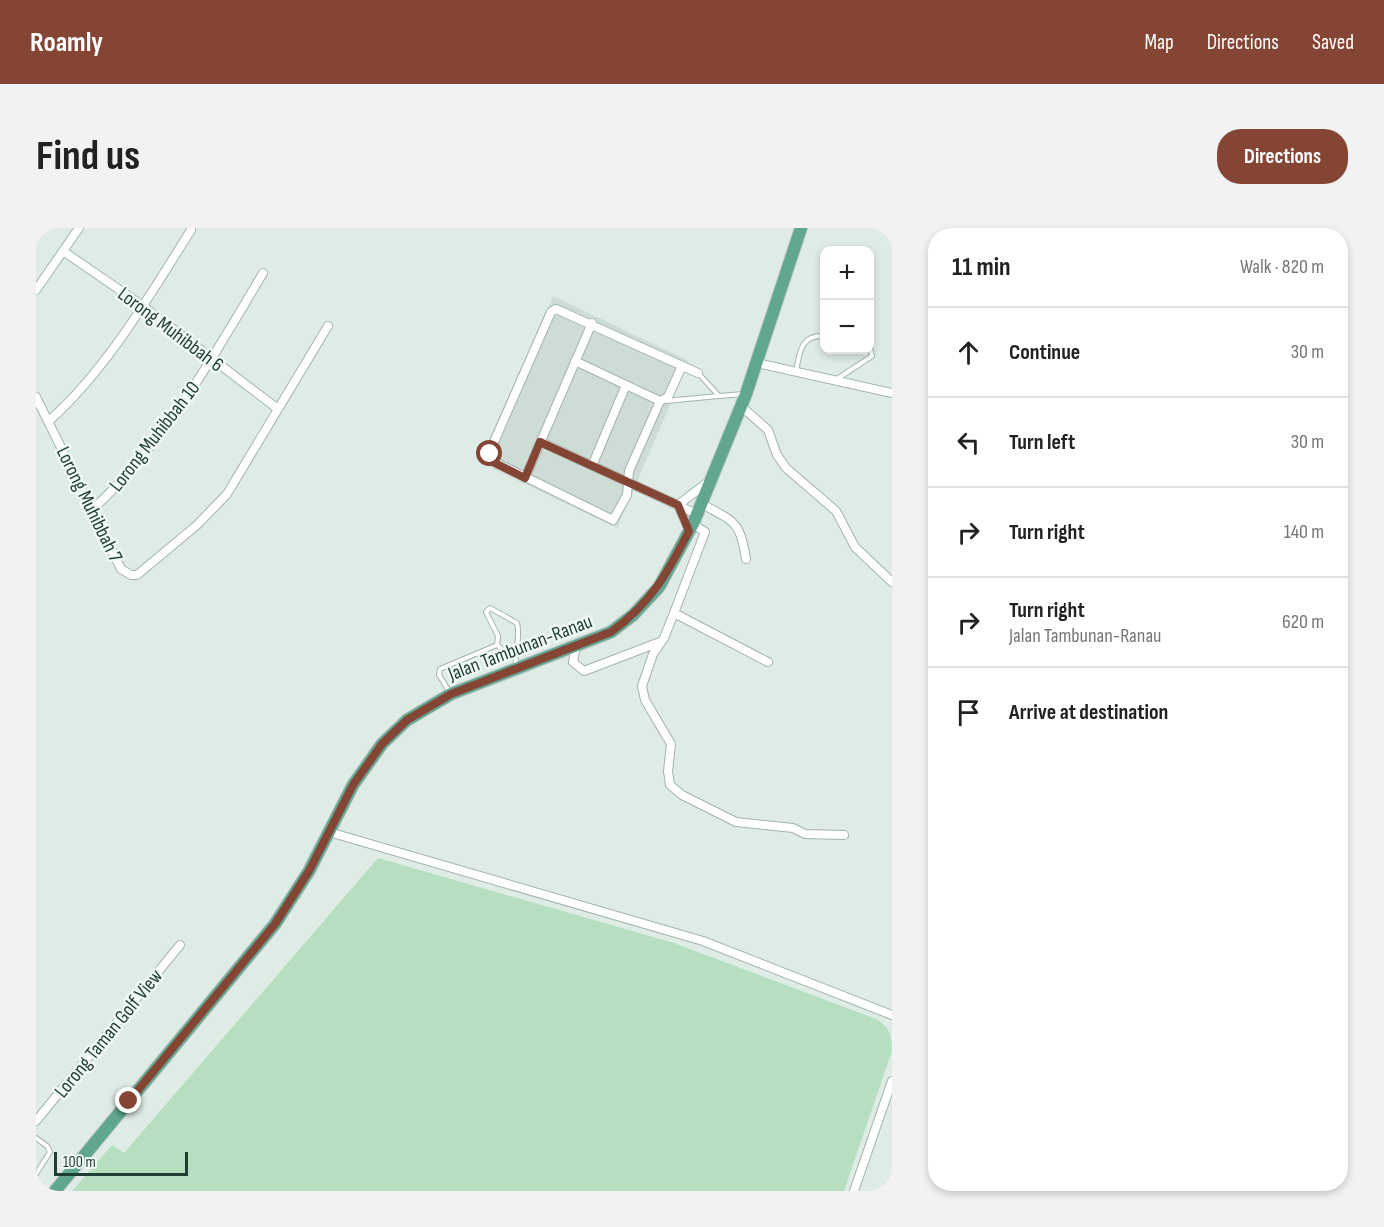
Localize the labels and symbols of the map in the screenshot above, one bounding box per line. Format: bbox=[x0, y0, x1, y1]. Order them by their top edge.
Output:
street label: Lorong Muhibbah 6 bbox=[113, 282, 228, 377]
street label: Lorong Muhibbah 10 bbox=[104, 377, 205, 497]
route start bbox=[476, 440, 502, 466]
street label: Lorong Muhibbah 7 bbox=[51, 443, 127, 566]
street label: Jalan Tambunan-Ranau bbox=[444, 609, 596, 687]
street label: Lorong Taman Golf View bbox=[50, 964, 168, 1103]
route end bbox=[115, 1087, 141, 1113]
scale bar bbox=[54, 1149, 188, 1176]

